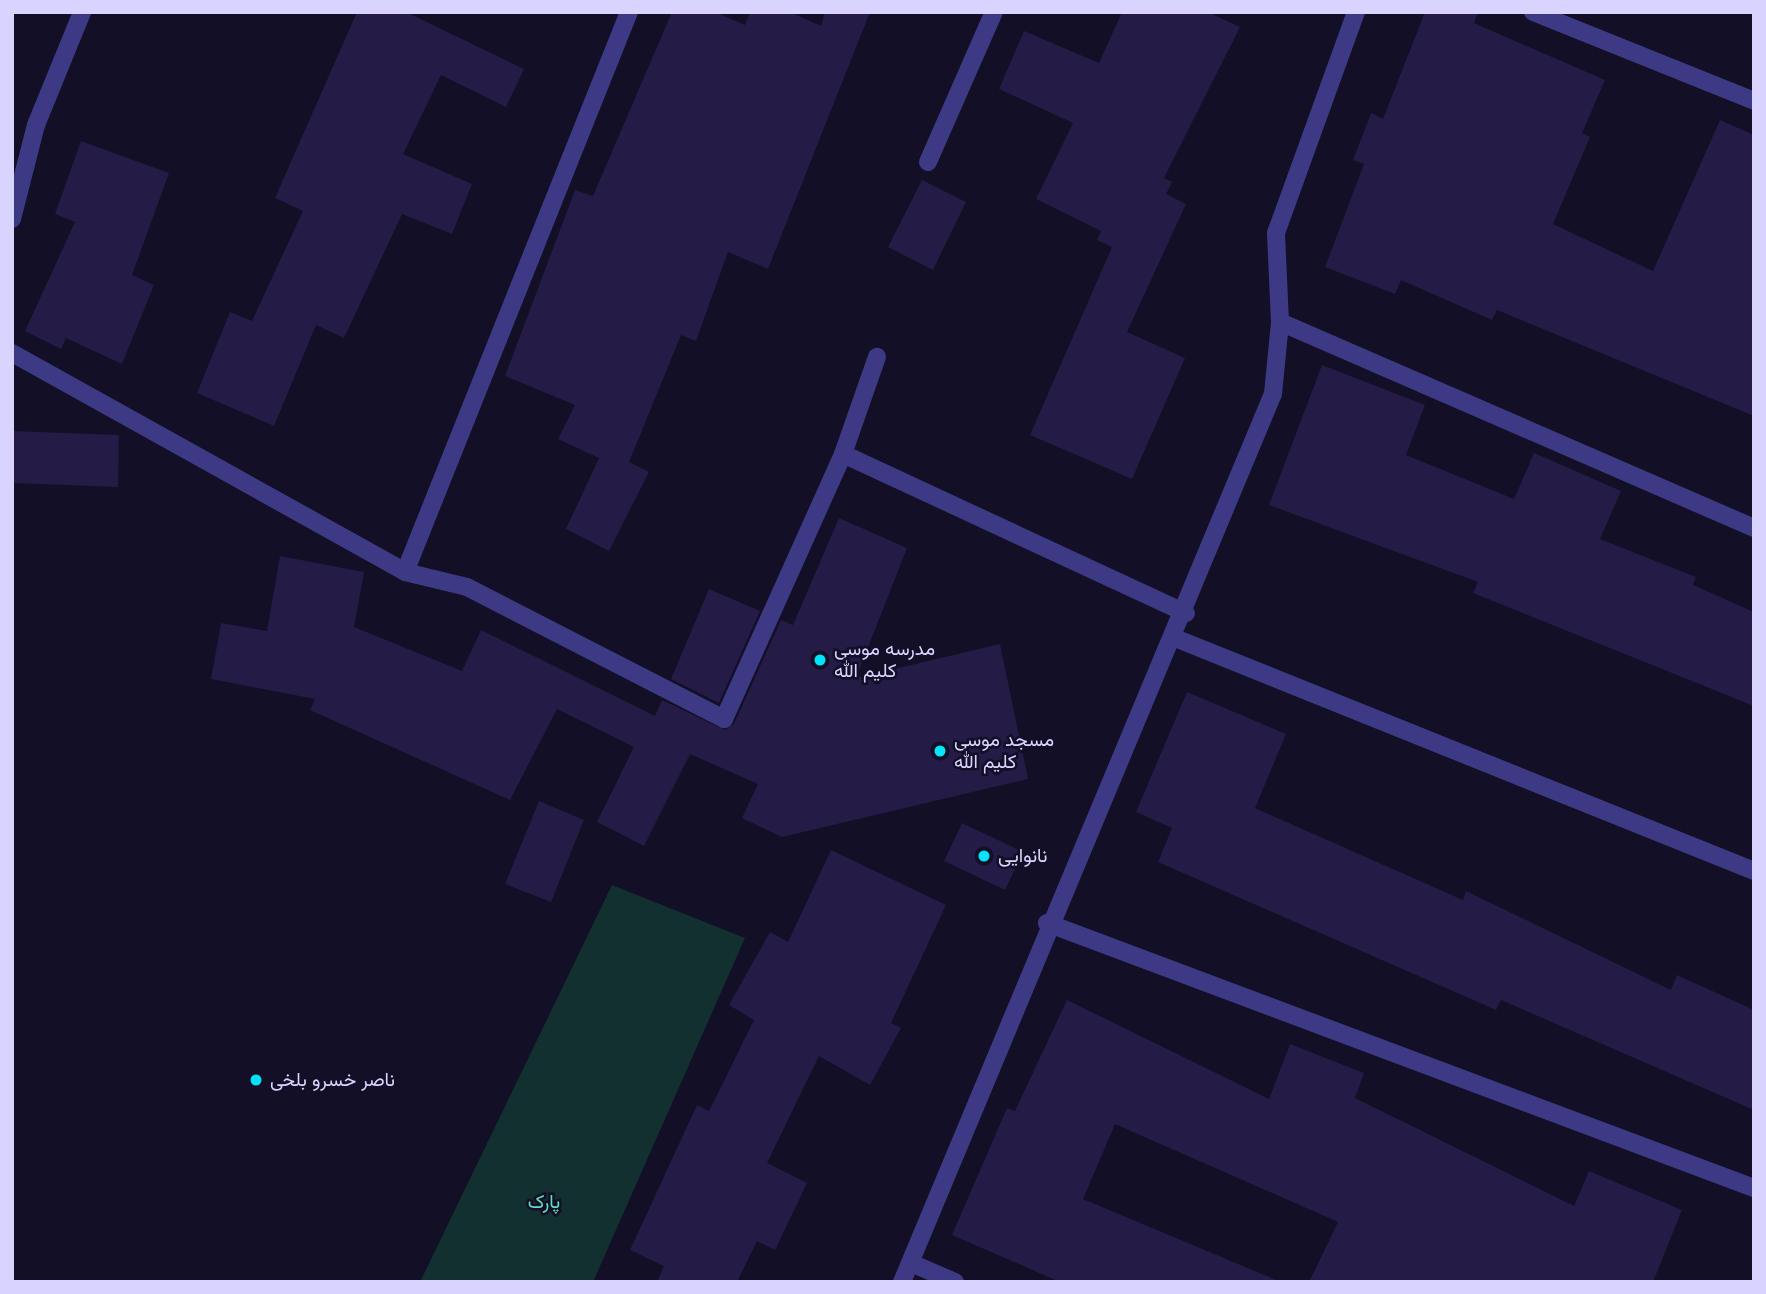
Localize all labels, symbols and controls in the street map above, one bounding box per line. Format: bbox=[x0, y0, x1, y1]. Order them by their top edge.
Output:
place label: مدرسه موسی کلیم الله bbox=[834, 638, 935, 682]
marker: مدرسه موسی کلیم الله bbox=[812, 652, 828, 668]
place label: مسجد موسی کلیم الله bbox=[954, 729, 1054, 773]
marker: مسجد موسی کلیم الله bbox=[932, 743, 948, 759]
place label: نانوایی bbox=[998, 845, 1048, 867]
marker: نانوایی bbox=[976, 848, 992, 864]
place label: ناصر خسرو بلخی bbox=[270, 1069, 395, 1091]
marker: ناصر خسرو بلخی bbox=[248, 1072, 264, 1088]
park label: پارک bbox=[528, 1191, 560, 1213]

